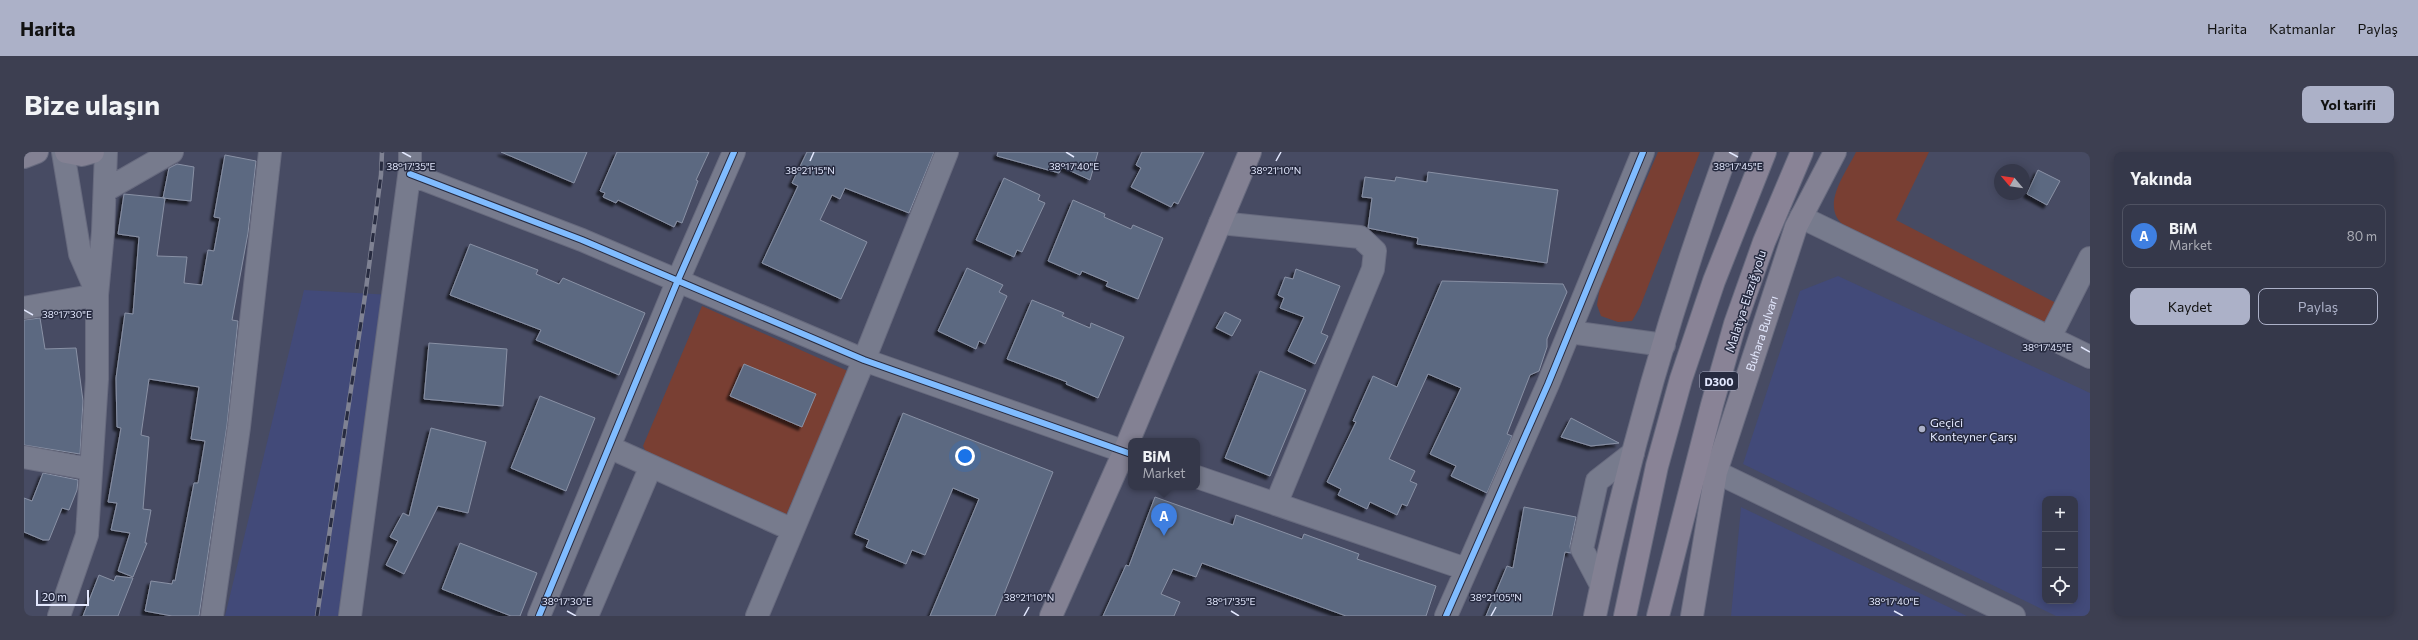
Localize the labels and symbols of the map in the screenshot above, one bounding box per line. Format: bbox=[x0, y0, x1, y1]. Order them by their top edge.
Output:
text: 38°17'35"E bbox=[386, 160, 436, 172]
text: 38°17'40"E bbox=[1049, 160, 1099, 172]
text: 38°17'45"E bbox=[1713, 160, 1763, 172]
text: 38°21'15"N bbox=[785, 164, 835, 176]
text: 38°21'10"N bbox=[1251, 164, 1301, 176]
north arrow bbox=[1994, 164, 2030, 200]
street label: Malatya-Elazığ yolu bbox=[1722, 248, 1768, 354]
street label: Buhara Bulvarı bbox=[1742, 294, 1780, 373]
text: 38°17'30"E bbox=[42, 308, 92, 320]
text: 38°17'45"E bbox=[2022, 341, 2072, 353]
road number: D300 bbox=[1700, 372, 1738, 390]
place label: Geçici Konteyner Çarşı bbox=[1930, 415, 2017, 443]
marker: Geçici Konteyner Çarşı bbox=[1917, 424, 1927, 434]
your location bbox=[955, 446, 975, 466]
pin: A bbox=[1151, 503, 1177, 536]
scale bar bbox=[36, 588, 89, 607]
text: 38°21'10"N bbox=[1004, 591, 1054, 603]
text: 38°21'05"N bbox=[1470, 591, 1522, 603]
text: 38°17'30"E bbox=[542, 595, 592, 607]
text: 38°17'35"E bbox=[1206, 595, 1256, 607]
text: 38°17'40"E bbox=[1869, 595, 1919, 607]

